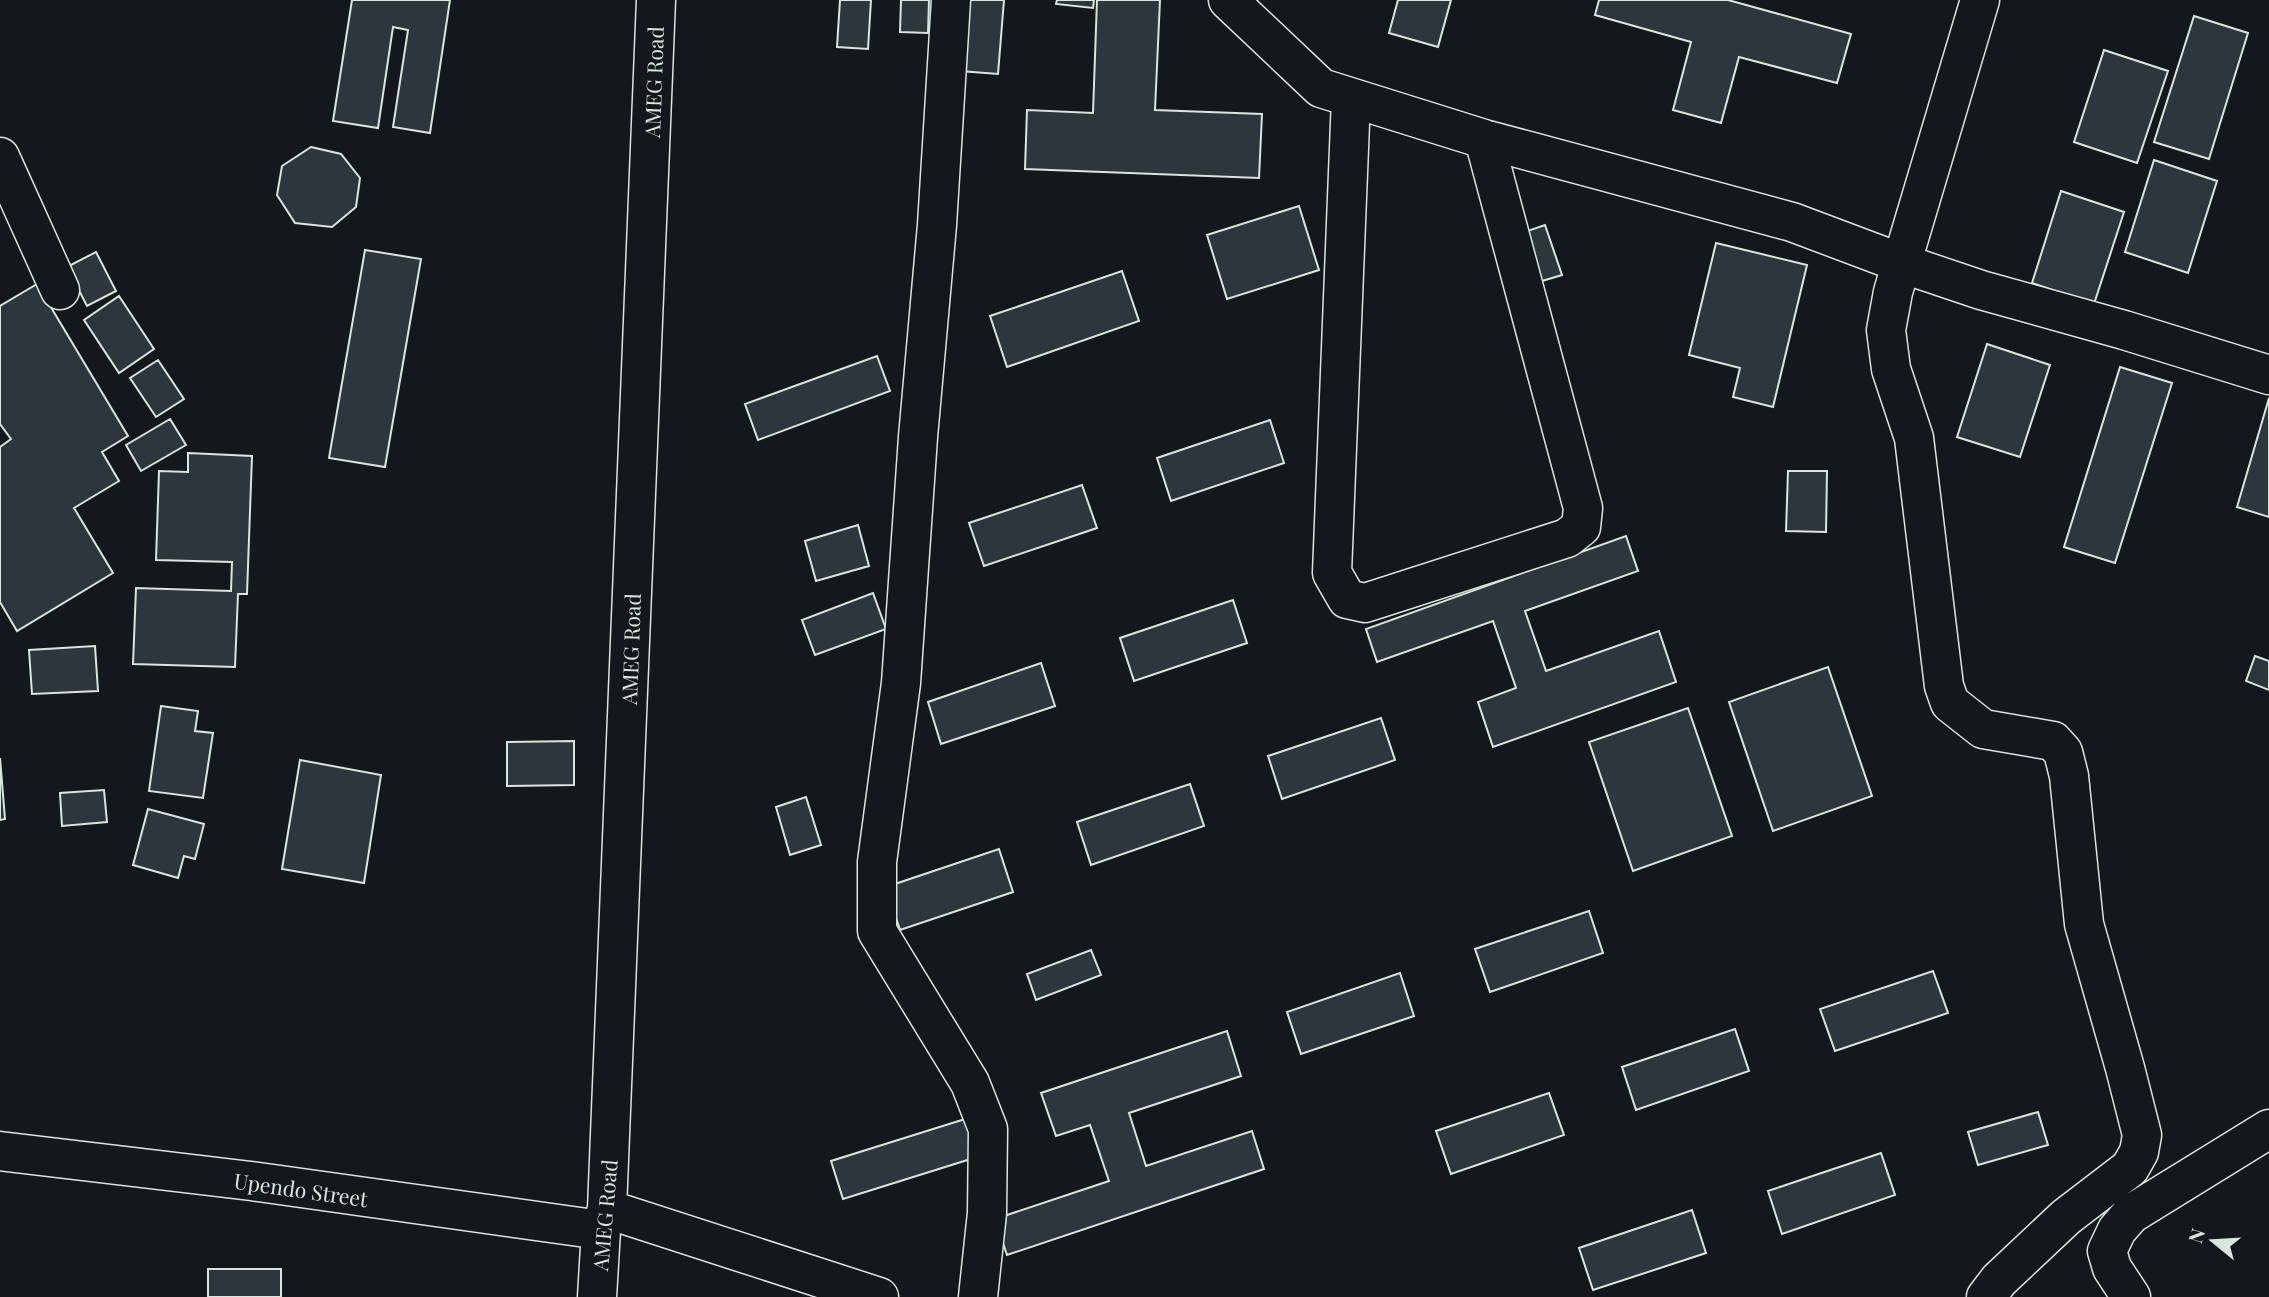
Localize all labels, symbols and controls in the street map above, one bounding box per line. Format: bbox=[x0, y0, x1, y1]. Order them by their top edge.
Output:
street label: AMEG Road bbox=[637, 26, 669, 139]
street label: AMEG Road bbox=[614, 593, 646, 706]
street label: AMEG Road bbox=[585, 1158, 623, 1273]
street label: Upendo Street bbox=[232, 1166, 370, 1212]
north arrow bbox=[2178, 1206, 2248, 1276]
text: N bbox=[2181, 1225, 2210, 1246]

